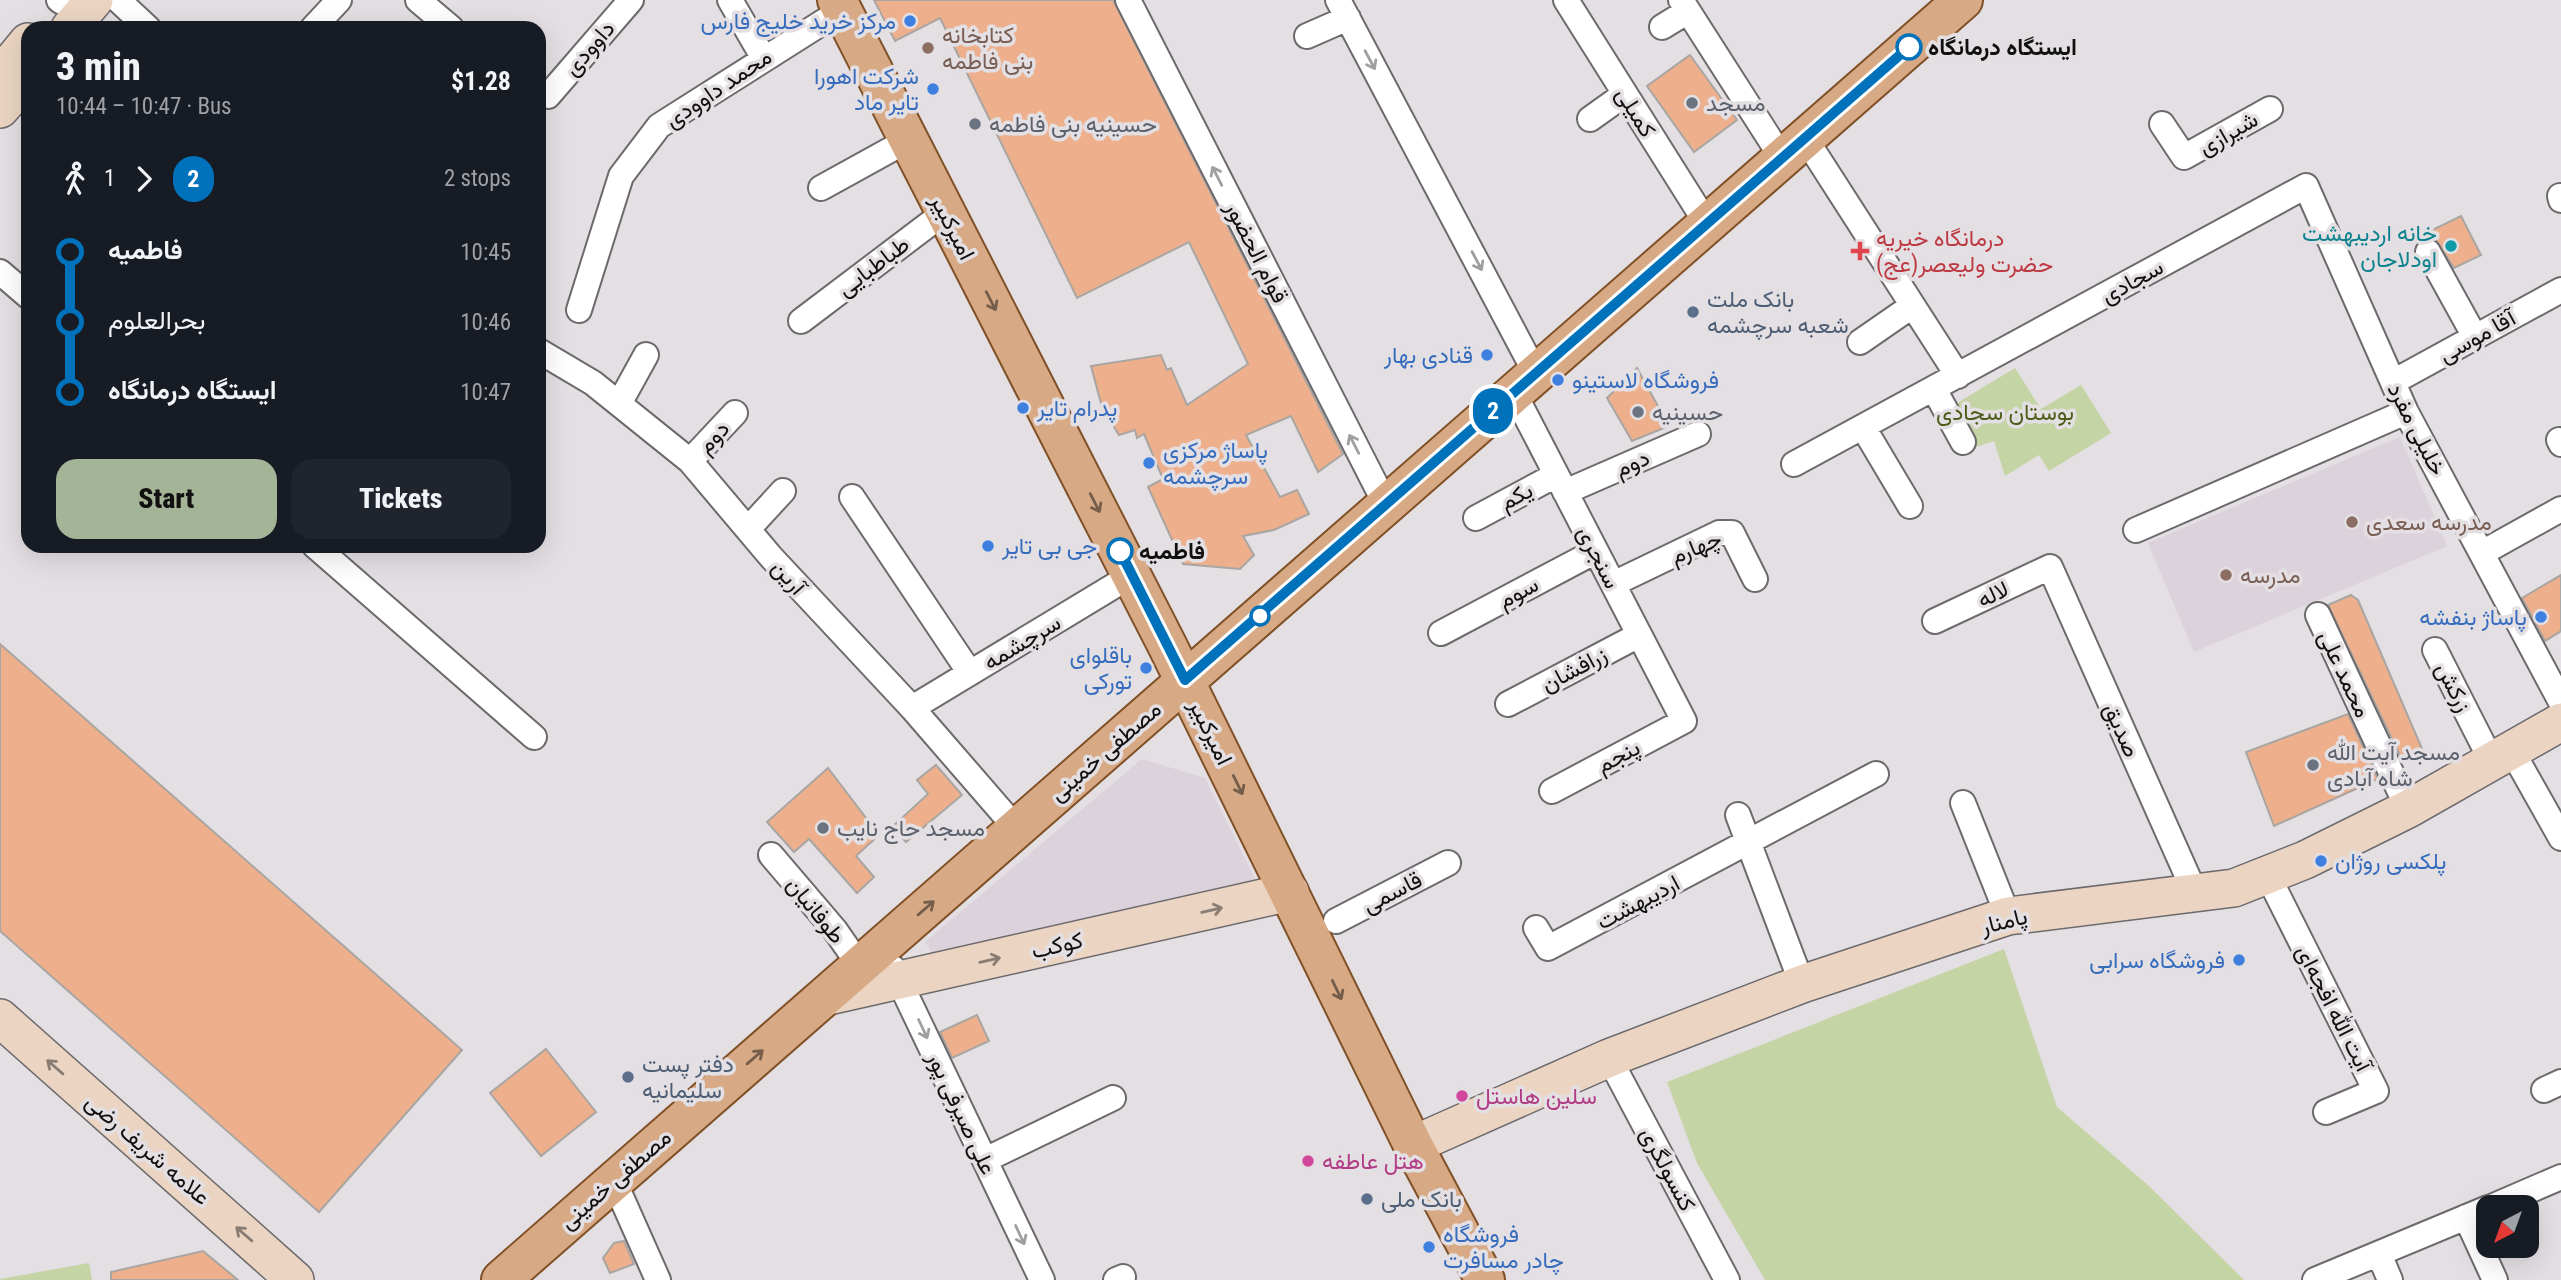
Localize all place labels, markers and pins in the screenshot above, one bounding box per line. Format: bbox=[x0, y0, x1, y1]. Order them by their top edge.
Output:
place label: مرکز خرید خلیج فارس bbox=[700, 8, 896, 37]
marker: مرکز خرید خلیج فارس bbox=[902, 13, 918, 29]
place label: کتابخانه بنی فاطمه bbox=[942, 22, 1033, 75]
marker: ایستگاه درمانگاه bbox=[1896, 34, 1922, 60]
place label: ایستگاه درمانگاه bbox=[1928, 34, 2077, 62]
marker: کتابخانه بنی فاطمه bbox=[920, 40, 936, 56]
place label: شرکت اهورا تایر ماد bbox=[814, 63, 919, 117]
marker: شرکت اهورا تایر ماد bbox=[925, 81, 941, 97]
place label: مسجد bbox=[1706, 90, 1766, 117]
marker: مسجد bbox=[1684, 95, 1700, 111]
place label: حسینیه بنی فاطمه bbox=[989, 111, 1157, 138]
marker: حسینیه بنی فاطمه bbox=[967, 116, 983, 132]
place label: خانه اردیبهشت اودلاجان bbox=[2302, 220, 2437, 273]
place label: درمانگاه خیریه حضرت ولیعصر(عج) bbox=[1876, 225, 2053, 280]
marker: خانه اردیبهشت اودلاجان bbox=[2443, 238, 2459, 254]
marker: درمانگاه خیریه حضرت ولیعصر(عج) bbox=[1850, 241, 1870, 261]
place label: بانک ملت شعبه سرچشمه bbox=[1707, 286, 1849, 341]
marker: بانک ملت شعبه سرچشمه bbox=[1685, 304, 1701, 320]
place label: قنادی بهار bbox=[1383, 342, 1473, 370]
marker: قنادی بهار bbox=[1479, 347, 1495, 363]
place label: فروشگاه لاستینو bbox=[1572, 367, 1719, 395]
marker: فروشگاه لاستینو bbox=[1550, 372, 1566, 388]
place label: پدرام تایر bbox=[1036, 395, 1117, 424]
place label: حسینیه bbox=[1652, 399, 1723, 426]
marker: پدرام تایر bbox=[1015, 400, 1031, 416]
marker: حسینیه bbox=[1630, 404, 1646, 420]
place label: پاساژ مرکزی سرچشمه bbox=[1163, 437, 1268, 492]
marker: پاساژ مرکزی سرچشمه bbox=[1141, 455, 1157, 471]
place label: مدرسه سعدی bbox=[2366, 509, 2492, 537]
marker: مدرسه سعدی bbox=[2344, 514, 2360, 530]
place label: جی بی تایر bbox=[1001, 533, 1097, 561]
marker: جی بی تایر bbox=[980, 538, 996, 554]
marker: فاطمیه bbox=[1107, 538, 1133, 564]
place label: فاطمیه bbox=[1139, 538, 1205, 565]
place label: مدرسه bbox=[2240, 562, 2301, 590]
marker: مدرسه bbox=[2218, 567, 2234, 583]
place label: پاساژ بنفشه bbox=[2419, 604, 2527, 633]
unlabelled marker bbox=[1250, 606, 1270, 626]
marker: پاساژ بنفشه bbox=[2533, 609, 2549, 625]
place label: باقلوای تورکی bbox=[1070, 642, 1132, 696]
marker: باقلوای تورکی bbox=[1138, 660, 1154, 676]
place label: مسجد آیت الله شاه آبادی bbox=[2327, 739, 2460, 792]
marker: مسجد آیت الله شاه آبادی bbox=[2305, 757, 2321, 773]
place label: مسجد حاج نایب bbox=[837, 815, 985, 844]
marker: مسجد حاج نایب bbox=[815, 820, 831, 836]
place label: پلکسی روژان bbox=[2335, 848, 2446, 877]
marker: پلکسی روژان bbox=[2313, 853, 2329, 869]
place label: فروشگاه سرابی bbox=[2089, 947, 2225, 975]
marker: فروشگاه سرابی bbox=[2231, 952, 2247, 968]
place label: دفتر پست سلیمانیه bbox=[642, 1051, 734, 1104]
marker: دفتر پست سلیمانیه bbox=[620, 1069, 636, 1085]
place label: سلین هاستل bbox=[1476, 1083, 1597, 1110]
marker: سلین هاستل bbox=[1454, 1088, 1470, 1104]
place label: هتل عاطفه bbox=[1322, 1148, 1424, 1175]
marker: هتل عاطفه bbox=[1300, 1153, 1316, 1169]
place label: بانک ملی bbox=[1381, 1186, 1462, 1213]
marker: بانک ملی bbox=[1359, 1191, 1375, 1207]
place label: فروشگاه چادر مسافرت bbox=[1443, 1221, 1564, 1276]
marker: فروشگاه چادر مسافرت bbox=[1421, 1239, 1437, 1255]

